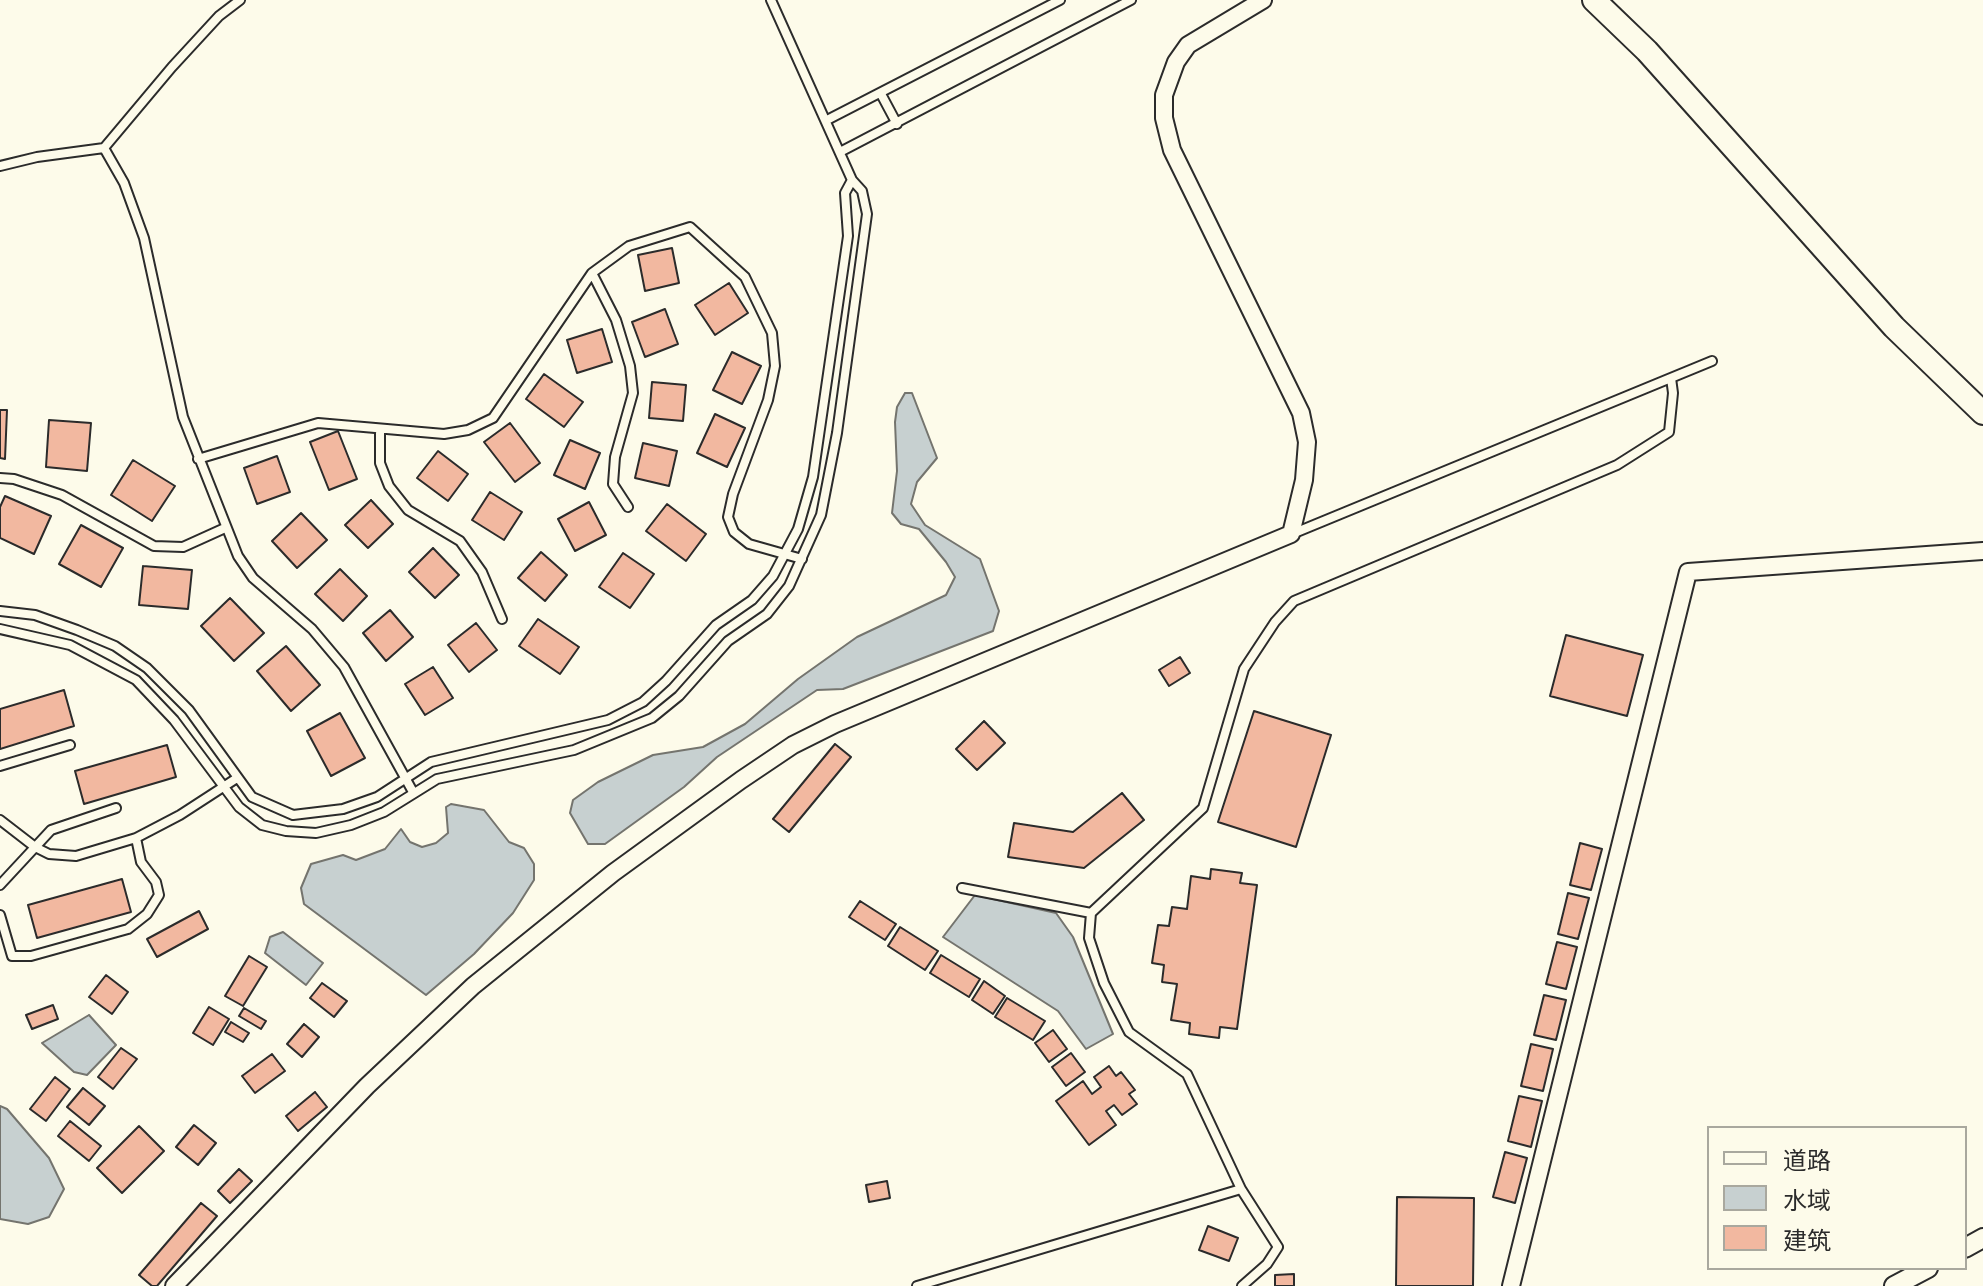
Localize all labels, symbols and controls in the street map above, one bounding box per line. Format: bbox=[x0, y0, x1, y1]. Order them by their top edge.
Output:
legend bbox=[1707, 1126, 1967, 1270]
text: 道路 bbox=[1783, 1147, 1831, 1176]
text: 水域 bbox=[1783, 1187, 1831, 1216]
text: 建筑 bbox=[1783, 1227, 1831, 1256]

